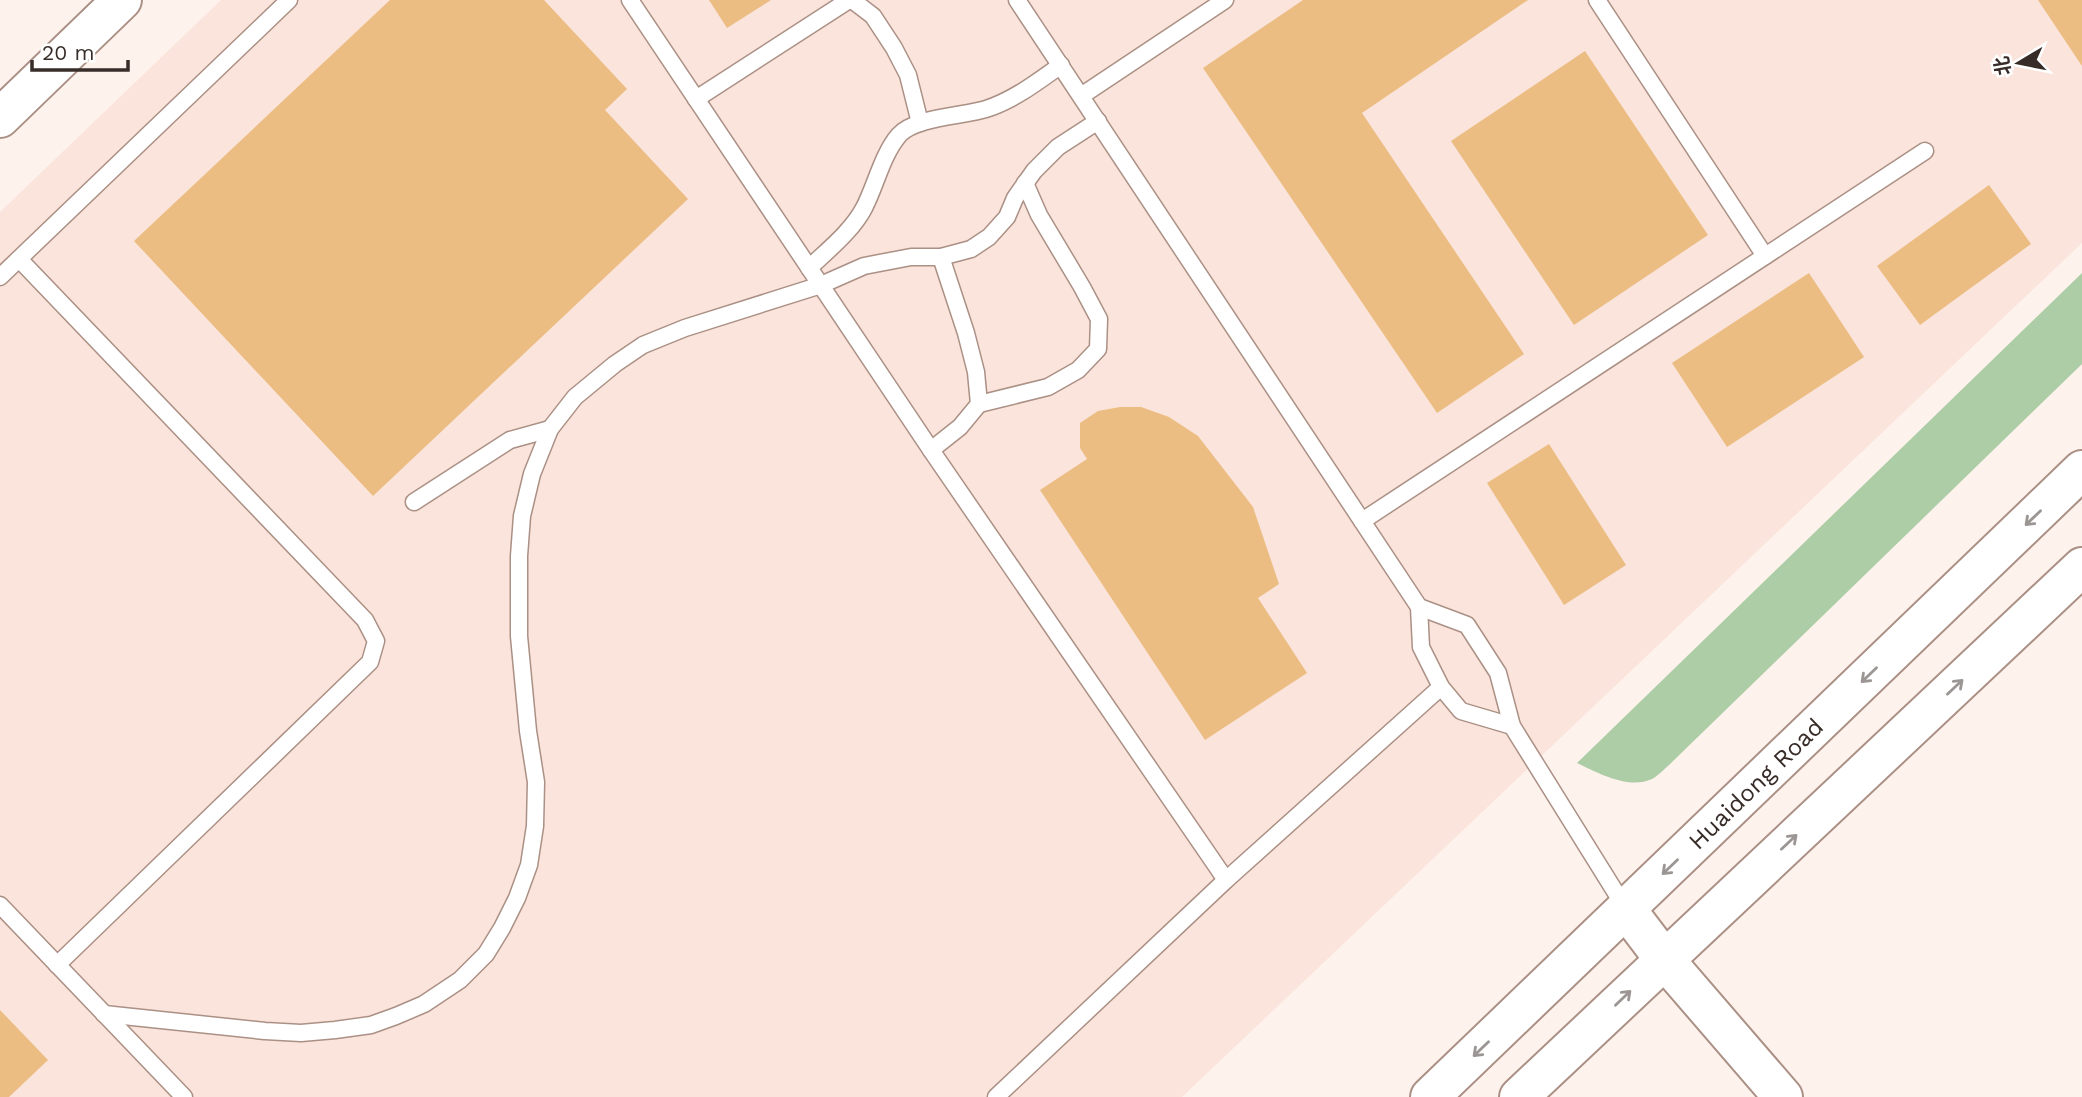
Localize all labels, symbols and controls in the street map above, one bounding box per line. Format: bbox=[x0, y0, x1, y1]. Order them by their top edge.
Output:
scale bar bbox=[32, 28, 128, 72]
north arrow bbox=[1984, 28, 2054, 98]
text: 20 m bbox=[42, 40, 94, 65]
text: 北 bbox=[1990, 55, 2016, 77]
one-way arrow bbox=[2025, 509, 2042, 526]
one-way arrow bbox=[1861, 667, 1878, 684]
one-way arrow bbox=[1946, 678, 1963, 695]
street label: Huaidong Road bbox=[1683, 713, 1829, 855]
one-way arrow bbox=[1780, 834, 1797, 851]
one-way arrow bbox=[1662, 859, 1679, 876]
one-way arrow bbox=[1614, 990, 1631, 1007]
one-way arrow bbox=[1472, 1040, 1489, 1057]

